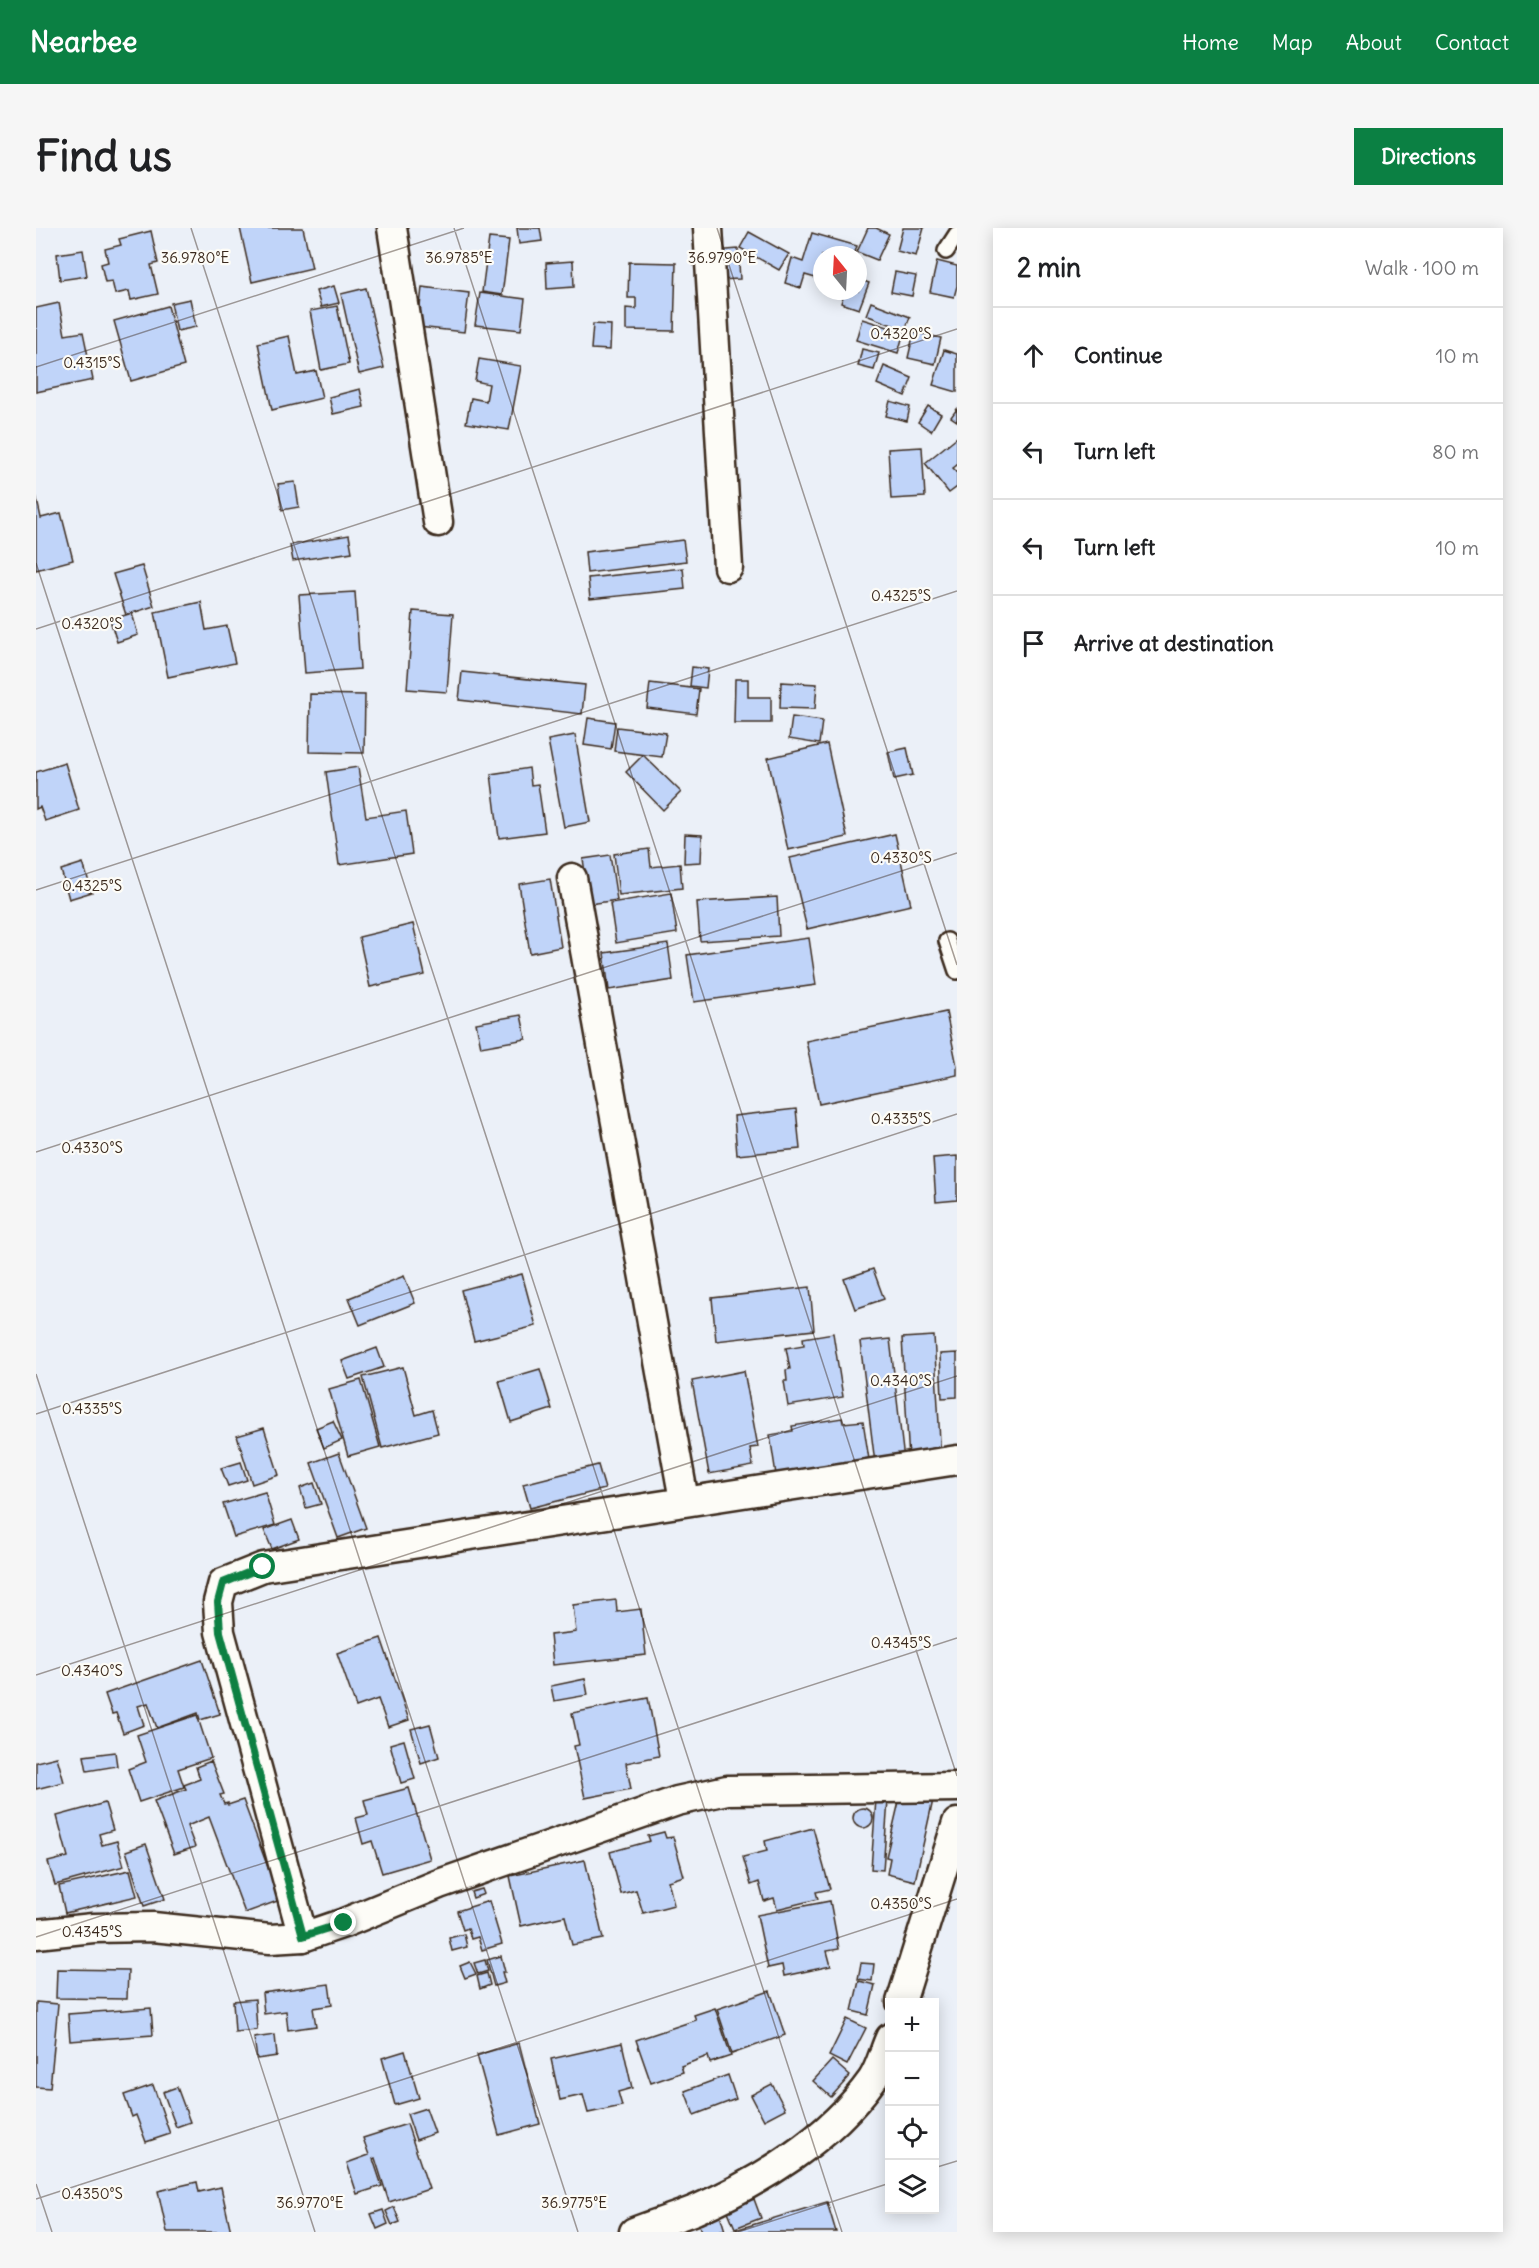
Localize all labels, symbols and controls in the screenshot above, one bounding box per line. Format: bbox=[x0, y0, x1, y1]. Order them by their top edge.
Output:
text: Nearbee bbox=[30, 24, 137, 60]
text: Home bbox=[1182, 29, 1239, 56]
text: Map bbox=[1272, 29, 1313, 56]
text: About bbox=[1346, 29, 1402, 56]
text: Contact bbox=[1435, 29, 1509, 56]
button: Directions bbox=[1354, 128, 1503, 185]
text: Find us bbox=[36, 130, 172, 182]
north arrow bbox=[813, 246, 867, 300]
text: 36.9780°E bbox=[161, 248, 229, 267]
text: 36.9785°E bbox=[425, 248, 493, 267]
text: 36.9790°E bbox=[688, 248, 756, 267]
text: 2 min bbox=[1017, 251, 1081, 284]
text: Walk · 100 m bbox=[1365, 255, 1479, 280]
text: 0.4320°S bbox=[870, 324, 932, 343]
icon: ahead bbox=[1017, 339, 1050, 372]
text: Continue bbox=[1074, 341, 1163, 369]
text: 10 m bbox=[1436, 343, 1479, 368]
text: 0.4315°S bbox=[63, 353, 121, 372]
icon: left bbox=[1017, 435, 1050, 468]
text: Turn left bbox=[1074, 437, 1155, 465]
text: 80 m bbox=[1432, 439, 1479, 464]
icon: left bbox=[1017, 531, 1050, 564]
text: Turn left bbox=[1074, 533, 1155, 561]
text: 10 m bbox=[1436, 535, 1479, 560]
text: 0.4325°S bbox=[871, 586, 931, 605]
text: 0.4320°S bbox=[61, 614, 123, 633]
icon: arrive bbox=[1017, 627, 1050, 660]
text: Arrive at destination bbox=[1074, 629, 1274, 657]
text: 0.4330°S bbox=[870, 848, 932, 867]
text: 0.4325°S bbox=[62, 876, 122, 895]
text: 0.4335°S bbox=[871, 1109, 931, 1128]
text: 0.4330°S bbox=[61, 1138, 123, 1157]
text: 0.4340°S bbox=[870, 1371, 932, 1390]
text: 0.4335°S bbox=[62, 1399, 122, 1418]
route start bbox=[249, 1553, 275, 1579]
text: 0.4345°S bbox=[871, 1633, 931, 1652]
text: 0.4340°S bbox=[61, 1661, 123, 1680]
text: 0.4350°S bbox=[870, 1894, 932, 1913]
route end bbox=[330, 1909, 356, 1935]
text: 0.4345°S bbox=[62, 1922, 122, 1941]
map controls bbox=[885, 1998, 939, 2214]
button: + bbox=[885, 1998, 939, 2052]
button: − bbox=[885, 2052, 939, 2106]
button: locate bbox=[885, 2106, 939, 2160]
button: layers bbox=[885, 2160, 939, 2214]
text: 0.4350°S bbox=[61, 2184, 123, 2203]
text: 36.9770°E bbox=[276, 2193, 344, 2212]
text: 36.9775°E bbox=[541, 2193, 607, 2212]

